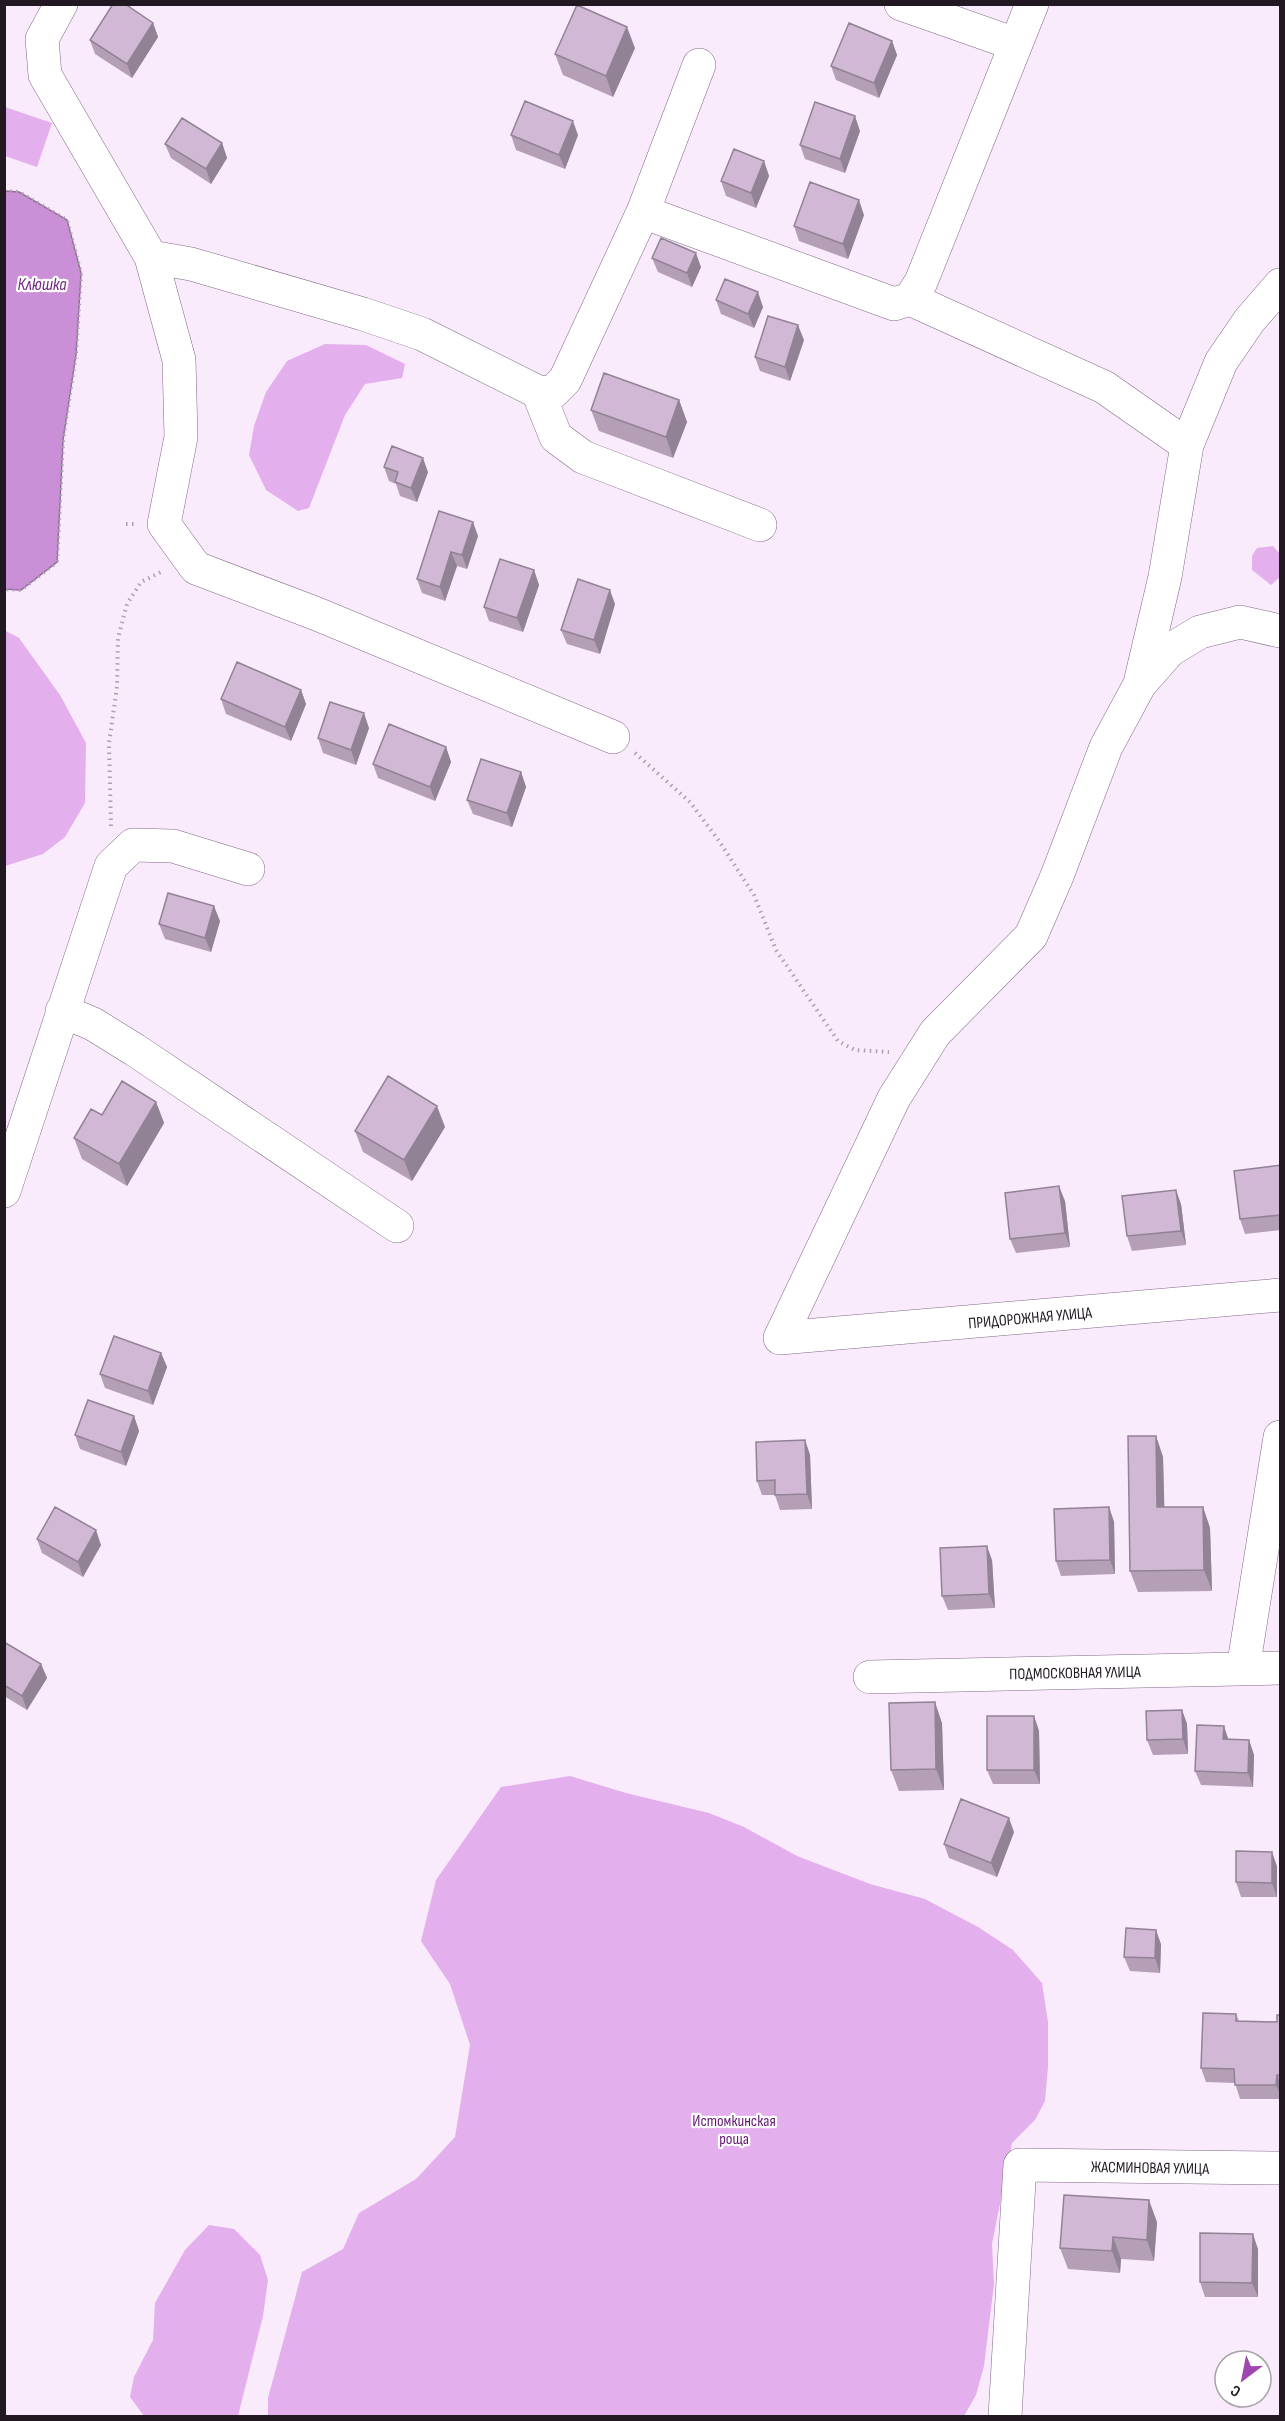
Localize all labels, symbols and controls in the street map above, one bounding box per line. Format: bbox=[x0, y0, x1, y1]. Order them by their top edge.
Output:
water label: Клюшка bbox=[17, 274, 67, 295]
street label: ПРИДОРОЖНАЯ УЛИЦА bbox=[967, 1304, 1093, 1333]
street label: ПОДМОСКОВНАЯ УЛИЦА bbox=[1009, 1663, 1141, 1684]
park label: Истомкинская роща bbox=[692, 2112, 776, 2149]
street label: ЖАСМИНОВАЯ УЛИЦА bbox=[1091, 2158, 1209, 2179]
north arrow bbox=[1213, 2349, 1273, 2409]
text: С bbox=[1227, 2380, 1244, 2401]

